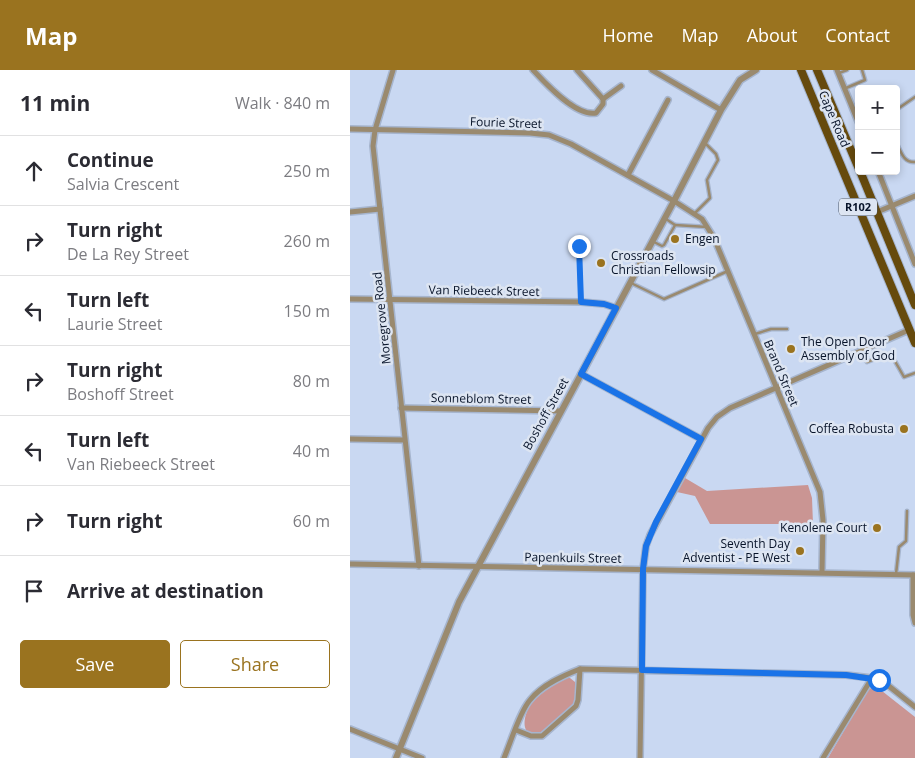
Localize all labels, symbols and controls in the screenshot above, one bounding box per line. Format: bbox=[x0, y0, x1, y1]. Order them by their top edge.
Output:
text: Map bbox=[25, 19, 77, 52]
text: Home bbox=[603, 23, 653, 47]
text: Map bbox=[681, 23, 719, 47]
text: About bbox=[747, 23, 797, 47]
text: Contact bbox=[825, 23, 890, 47]
map controls bbox=[855, 85, 900, 175]
button: + bbox=[855, 85, 900, 130]
street label: Cape Road bbox=[815, 88, 854, 150]
text: 11 min bbox=[20, 89, 90, 117]
text: Walk · 840 m bbox=[235, 92, 330, 114]
street label: Fourie Street bbox=[470, 113, 542, 132]
button: − bbox=[855, 130, 900, 175]
text: Continue bbox=[67, 147, 154, 173]
icon: ahead bbox=[20, 157, 48, 185]
text: 250 m bbox=[284, 160, 330, 182]
text: Salvia Crescent bbox=[67, 173, 179, 195]
road number: R102 bbox=[839, 198, 877, 216]
text: Turn right bbox=[67, 217, 162, 243]
icon: right bbox=[20, 227, 48, 255]
text: 260 m bbox=[284, 230, 330, 252]
place label: Engen bbox=[685, 230, 720, 247]
marker: Engen bbox=[669, 233, 681, 245]
route end bbox=[568, 235, 591, 258]
text: De La Rey Street bbox=[67, 243, 189, 265]
place label: Crossroads Christian Fellowsip bbox=[611, 247, 716, 278]
marker: Crossroads Christian Fellowsip bbox=[595, 257, 607, 269]
street label: Moregrove Road bbox=[368, 271, 395, 365]
street label: Van Riebeeck Street bbox=[428, 281, 540, 300]
text: Turn left bbox=[67, 287, 149, 313]
icon: left bbox=[20, 297, 48, 325]
text: 150 m bbox=[284, 300, 330, 322]
text: Laurie Street bbox=[67, 313, 162, 335]
place label: The Open Door Assembly of God bbox=[801, 333, 895, 364]
street label: Brand Street bbox=[760, 337, 803, 409]
marker: The Open Door Assembly of God bbox=[785, 343, 797, 355]
text: Turn right bbox=[67, 357, 162, 383]
icon: right bbox=[20, 367, 48, 395]
text: 80 m bbox=[293, 370, 330, 392]
street label: Boshoff Street bbox=[519, 375, 572, 453]
text: Boshoff Street bbox=[67, 383, 174, 405]
street label: Sonneblom Street bbox=[431, 389, 531, 408]
place label: Coffea Robusta bbox=[809, 420, 894, 437]
marker: Coffea Robusta bbox=[898, 423, 910, 435]
text: Turn left bbox=[67, 427, 149, 453]
icon: left bbox=[20, 437, 48, 465]
text: 40 m bbox=[293, 440, 330, 462]
text: Van Riebeeck Street bbox=[67, 453, 215, 475]
icon: right bbox=[20, 507, 48, 535]
text: Turn right bbox=[67, 508, 162, 534]
text: 60 m bbox=[293, 510, 330, 532]
place label: Kenolene Court bbox=[780, 519, 867, 536]
marker: Kenolene Court bbox=[871, 522, 883, 534]
place label: Seventh Day Adventist - PE West bbox=[683, 535, 791, 566]
marker: Seventh Day Adventist - PE West bbox=[794, 545, 806, 557]
street label: Papenkuils Street bbox=[524, 548, 622, 567]
icon: arrive bbox=[20, 577, 48, 605]
text: Arrive at destination bbox=[67, 578, 264, 604]
button: Save bbox=[20, 640, 170, 688]
button: Share bbox=[180, 640, 330, 688]
route start bbox=[868, 669, 891, 692]

